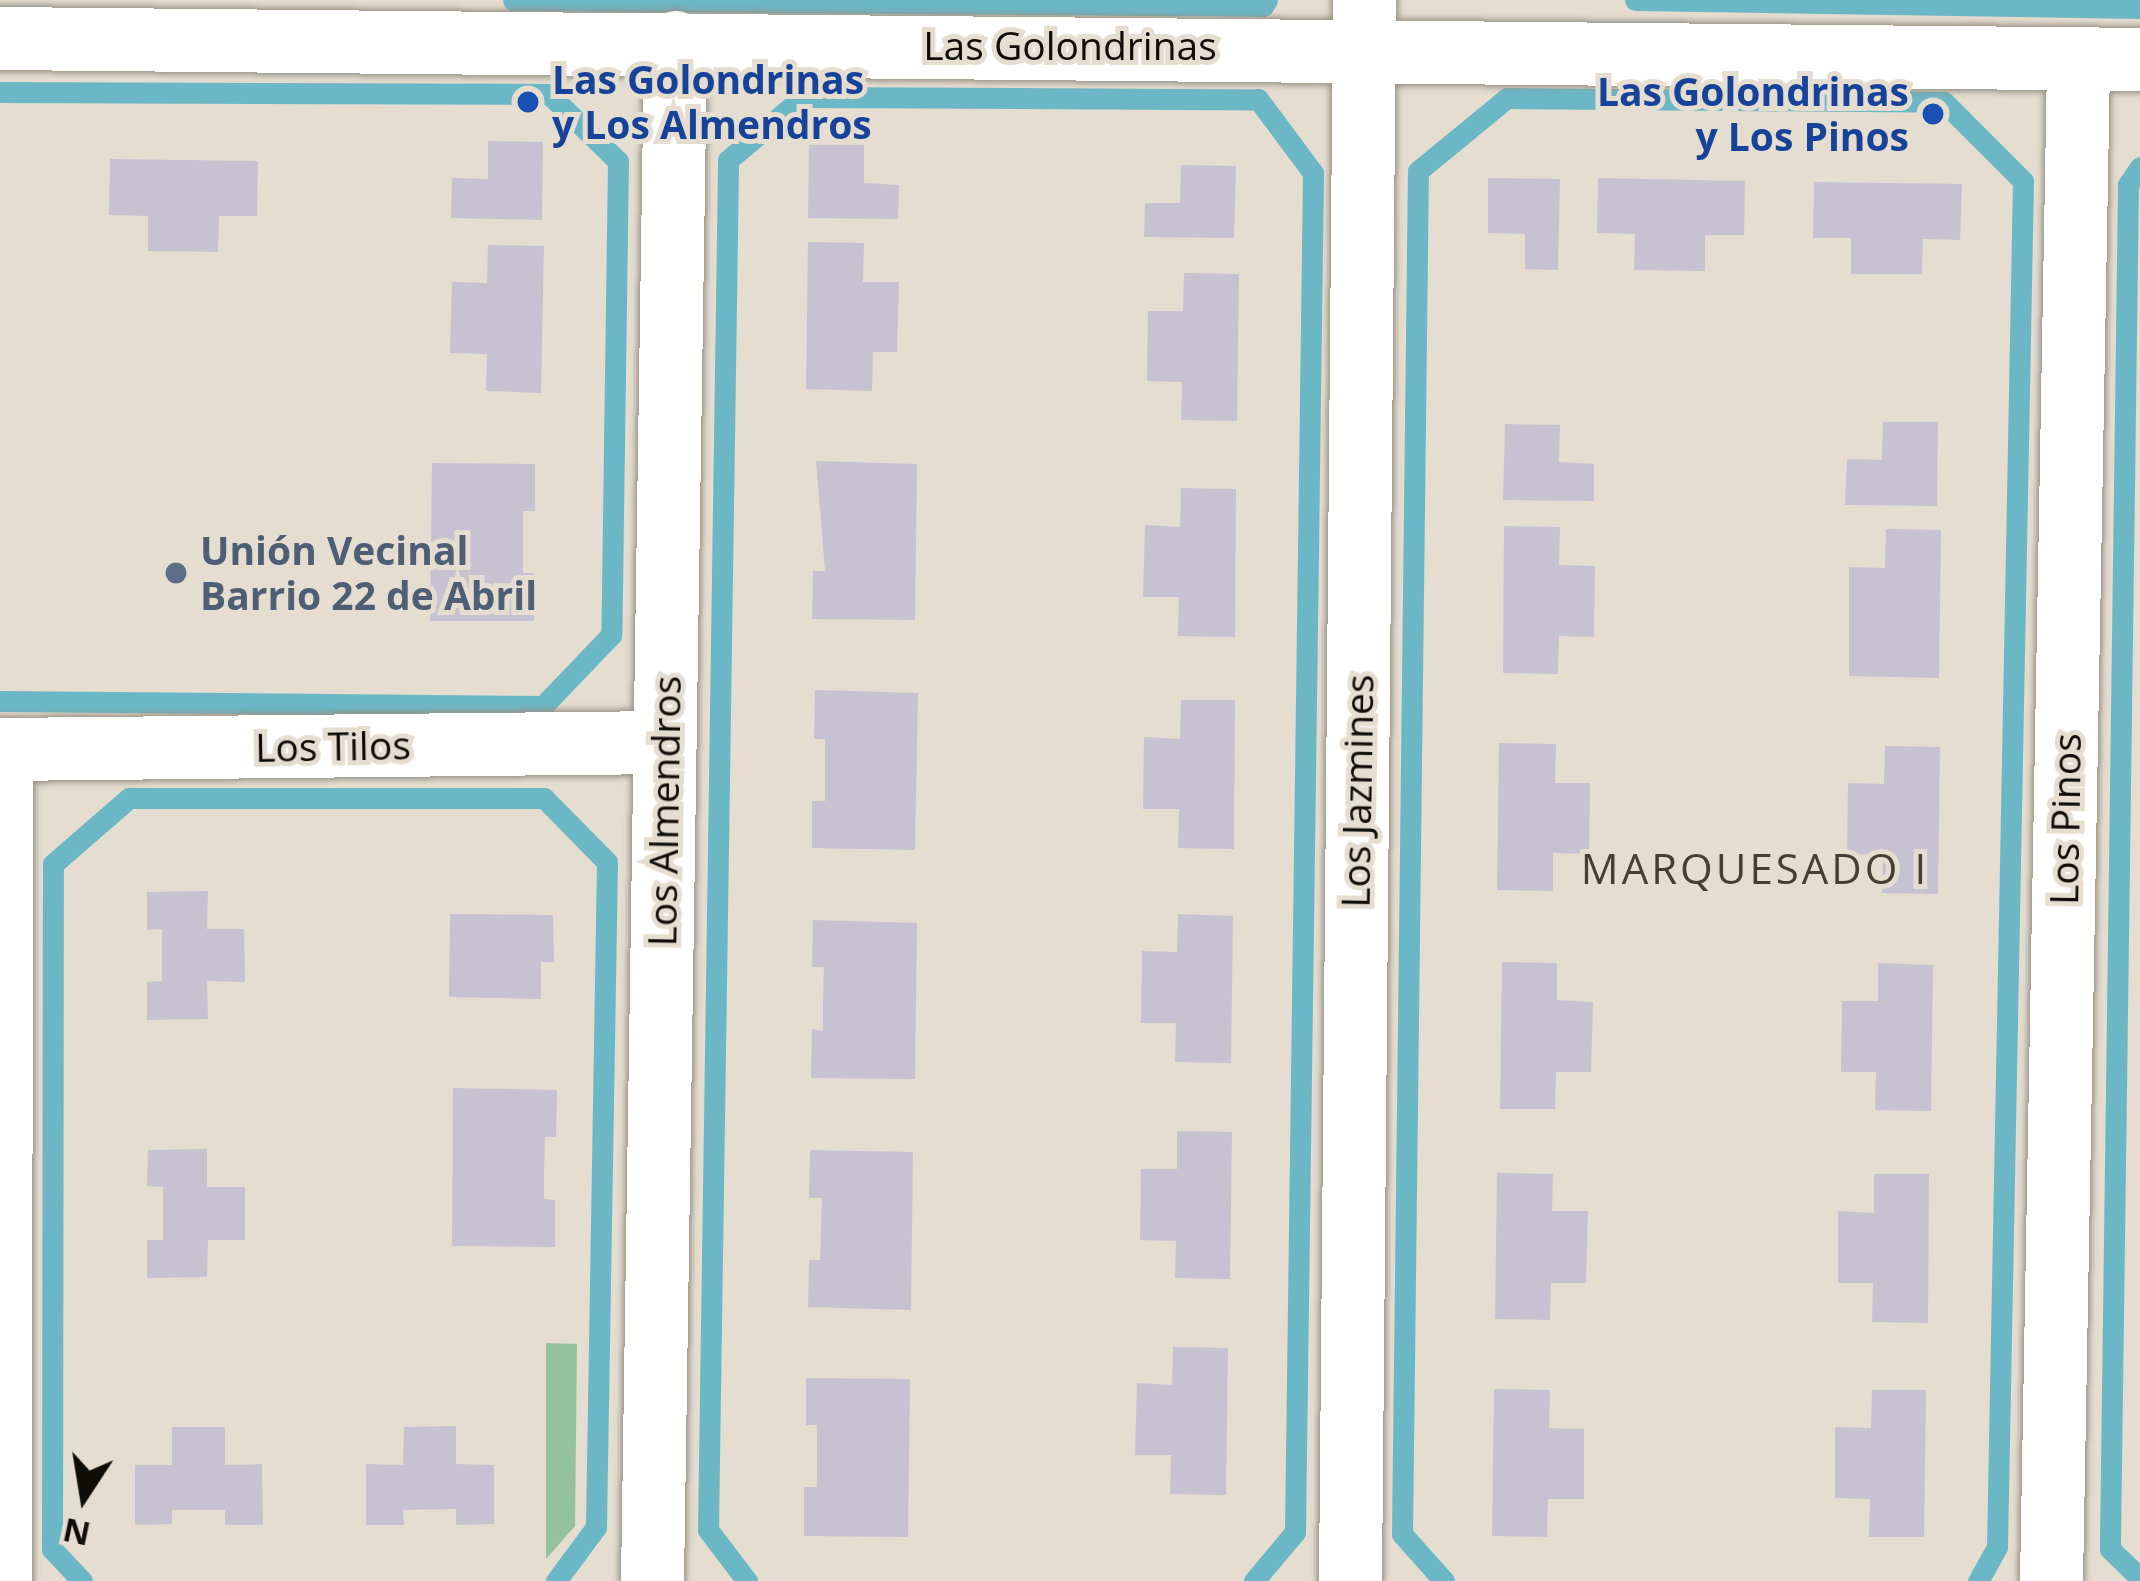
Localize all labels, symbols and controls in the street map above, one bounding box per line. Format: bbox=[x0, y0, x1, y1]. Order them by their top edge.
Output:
street label: Las Golondrinas bbox=[923, 22, 1217, 68]
place label: Las Golondrinas y Los Almendros bbox=[552, 57, 872, 148]
place label: Las Golondrinas y Los Pinos bbox=[1597, 69, 1909, 160]
marker: Las Golondrinas y Los Almendros bbox=[515, 89, 541, 115]
marker: Las Golondrinas y Los Pinos bbox=[1920, 101, 1946, 127]
place label: Unión Vecinal Barrio 22 de Abril bbox=[200, 528, 537, 619]
marker: Unión Vecinal Barrio 22 de Abril bbox=[163, 560, 189, 586]
street label: Los Jazmines bbox=[1332, 674, 1382, 908]
street label: Los Almendros bbox=[638, 675, 690, 947]
street label: Los Tilos bbox=[255, 721, 411, 771]
street label: Los Pinos bbox=[2040, 733, 2090, 905]
district label: MARQUESADO I bbox=[1581, 843, 1929, 893]
north arrow bbox=[24, 1437, 144, 1557]
text: N bbox=[59, 1508, 94, 1558]

